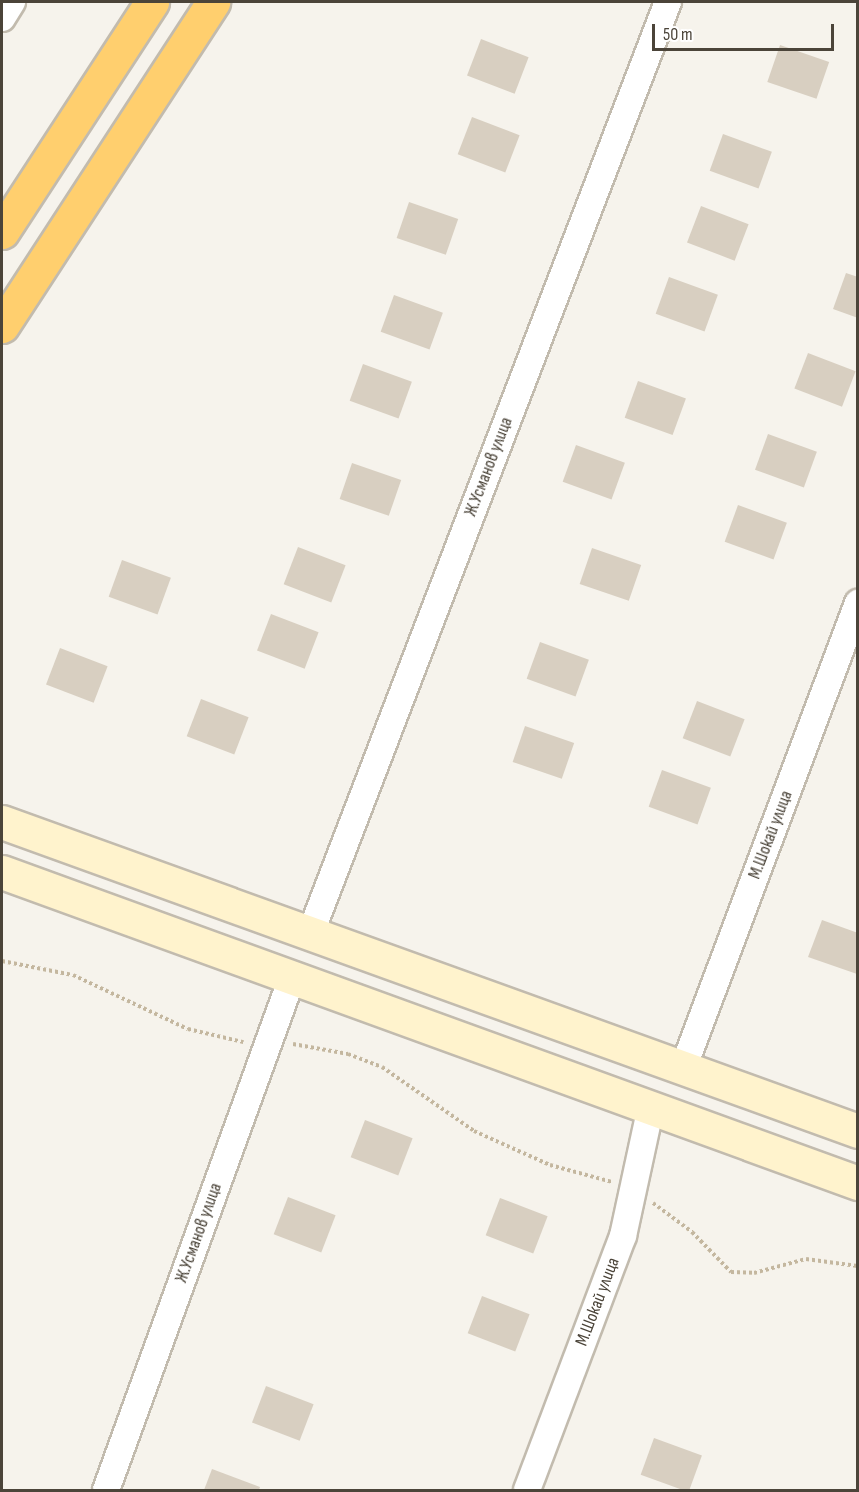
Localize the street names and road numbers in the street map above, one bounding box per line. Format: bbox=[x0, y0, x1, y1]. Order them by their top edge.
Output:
street label: Ж.Усманов улица bbox=[460, 414, 518, 520]
street label: М.Шокай улица bbox=[744, 788, 798, 882]
street label: Ж.Усманов улица bbox=[171, 1180, 227, 1286]
street label: М.Шокай улица bbox=[571, 1255, 625, 1349]

